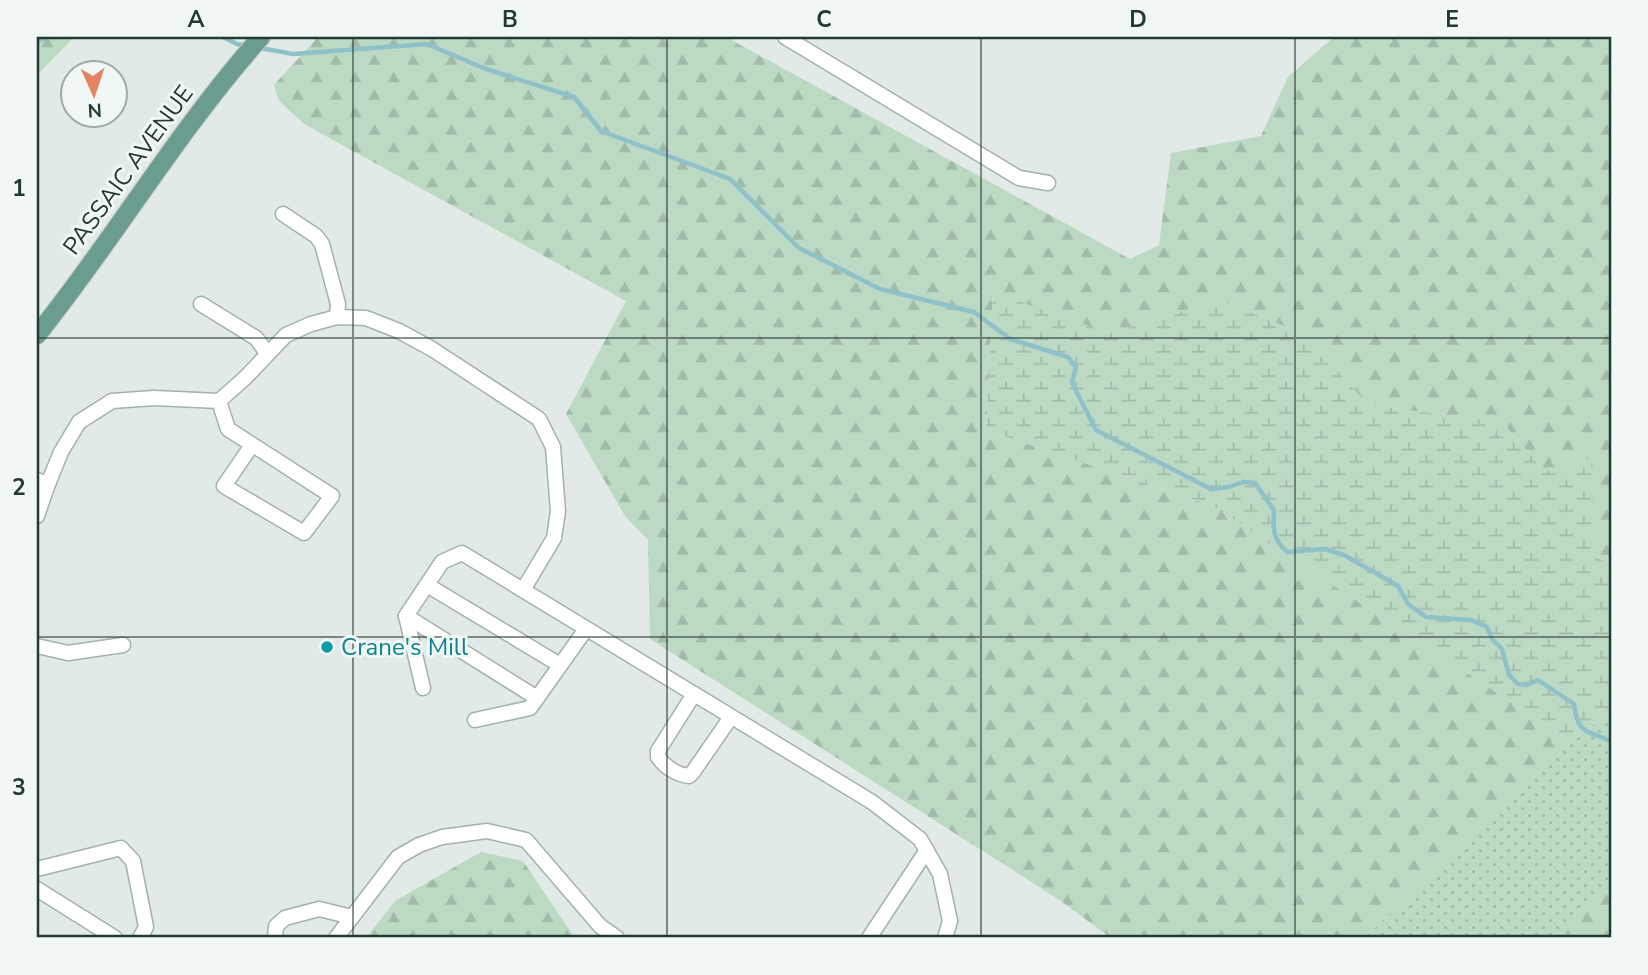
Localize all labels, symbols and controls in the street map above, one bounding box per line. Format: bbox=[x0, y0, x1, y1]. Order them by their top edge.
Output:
text: A bbox=[187, 4, 205, 35]
text: B bbox=[502, 4, 518, 35]
text: C bbox=[816, 4, 832, 35]
text: D bbox=[1129, 4, 1147, 35]
text: E bbox=[1445, 4, 1459, 35]
north arrow bbox=[60, 60, 130, 130]
street label: PASSAIC AVENUE bbox=[57, 80, 199, 260]
text: 1 bbox=[12, 173, 26, 204]
text: 2 bbox=[12, 472, 26, 503]
place label: Crane's Mill bbox=[341, 631, 468, 663]
marker: Crane's Mill bbox=[319, 639, 335, 655]
text: 3 bbox=[12, 772, 26, 803]

